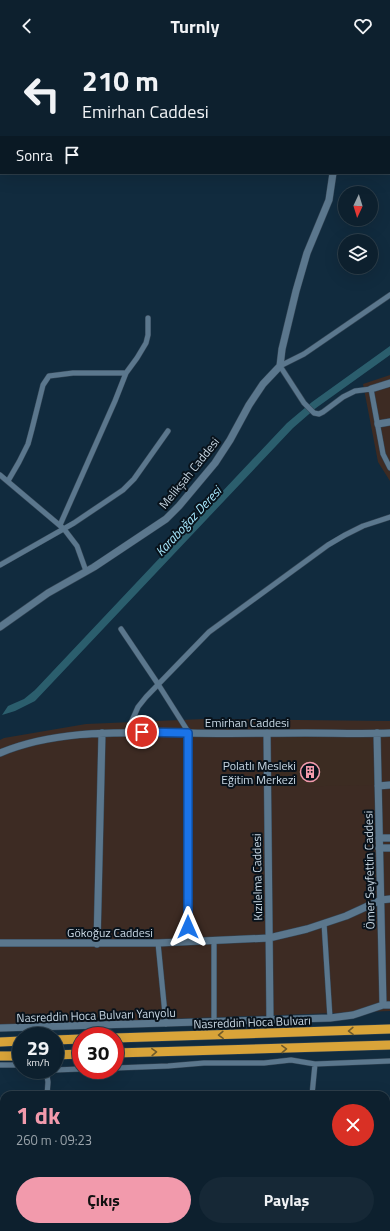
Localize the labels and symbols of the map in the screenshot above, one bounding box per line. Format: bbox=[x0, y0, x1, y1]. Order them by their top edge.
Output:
north arrow bbox=[338, 186, 378, 226]
street label: Melikşah Caddesi bbox=[154, 433, 224, 513]
water label: Karaboğaz Deresi bbox=[150, 481, 227, 560]
street label: Emirhan Caddesi bbox=[205, 713, 289, 732]
pin bbox=[125, 715, 159, 749]
place label: Polatlı Mesleki Eğitim Merkezi bbox=[221, 756, 296, 789]
building icon: Polatlı Mesleki Eğitim Merkezi bbox=[299, 761, 321, 783]
street label: Ömer Seyfettin Caddesi bbox=[358, 811, 380, 929]
street label: Kızılelma Caddesi bbox=[247, 833, 267, 921]
position arrow bbox=[167, 906, 209, 948]
street label: Gökoğuz Caddesi bbox=[67, 923, 153, 942]
street label: Nasreddin Hoca Bulvarı Yanyolu bbox=[16, 1003, 176, 1027]
street label: Nasreddin Hoca Bulvarı bbox=[193, 1010, 311, 1034]
one-way arrow bbox=[348, 1026, 354, 1035]
speed limit sign: 30 bbox=[72, 1027, 124, 1079]
one-way arrow bbox=[218, 1030, 224, 1039]
one-way arrow bbox=[281, 1044, 287, 1053]
one-way arrow bbox=[151, 1048, 157, 1056]

